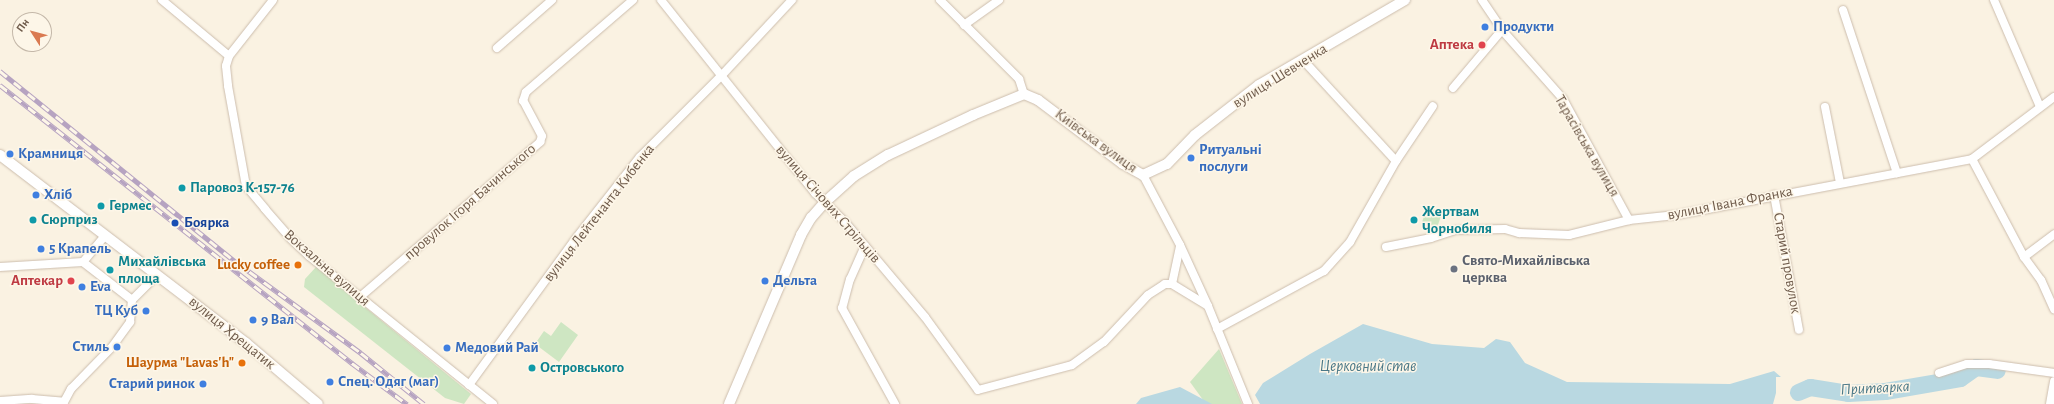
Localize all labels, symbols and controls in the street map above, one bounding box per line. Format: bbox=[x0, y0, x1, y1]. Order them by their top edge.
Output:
north arrow bbox=[12, 12, 52, 52]
text: Пн bbox=[14, 17, 31, 34]
place label: Продукти bbox=[1493, 18, 1554, 36]
marker: Продукти bbox=[1480, 22, 1490, 32]
place label: Аптека bbox=[1430, 36, 1474, 54]
street label: вулиця Шевченка bbox=[1230, 40, 1330, 112]
marker: Аптека bbox=[1477, 40, 1487, 50]
street label: Тарасівська вулиця bbox=[1551, 92, 1623, 200]
street label: Київська вулиця bbox=[1051, 105, 1141, 177]
street label: провулок Ігоря Бачинського bbox=[401, 140, 539, 264]
place label: Ритуальні послуги bbox=[1199, 140, 1262, 175]
street label: вулиця Лейтенанта Кибенка bbox=[540, 141, 658, 285]
street label: вулиця Січових Стрільців bbox=[772, 141, 884, 267]
place label: Крамниця bbox=[18, 145, 83, 163]
marker: Крамниця bbox=[5, 149, 15, 159]
marker: Ритуальні послуги bbox=[1186, 153, 1196, 163]
place label: Паровоз К-157-76 bbox=[190, 179, 295, 197]
street label: вулиця Івана Франка bbox=[1666, 182, 1794, 224]
marker: Паровоз К-157-76 bbox=[177, 183, 187, 193]
place label: Хліб bbox=[44, 186, 72, 204]
marker: Хліб bbox=[31, 190, 41, 200]
place label: Гермес bbox=[109, 197, 151, 215]
marker: Гермес bbox=[96, 201, 106, 211]
place label: Жертвам Чорнобиля bbox=[1422, 202, 1492, 237]
place label: Сюрприз bbox=[41, 211, 98, 229]
street label: Старий провулок bbox=[1769, 211, 1805, 315]
place label: Боярка bbox=[184, 214, 229, 232]
marker: Сюрприз bbox=[28, 215, 38, 225]
marker: Жертвам Чорнобиля bbox=[1409, 215, 1419, 225]
marker: Боярка bbox=[169, 217, 181, 229]
street label: Вокзальна вулиця bbox=[280, 226, 374, 310]
place label: 5 Крапель bbox=[49, 240, 111, 258]
marker: 5 Крапель bbox=[36, 244, 46, 254]
place label: Свято-Михайлівська церква bbox=[1462, 251, 1590, 286]
place label: Михайлівська площа bbox=[118, 252, 206, 287]
place label: Lucky coffee bbox=[217, 256, 290, 274]
marker: Lucky coffee bbox=[293, 260, 303, 270]
marker: Свято-Михайлівська церква bbox=[1449, 264, 1459, 274]
marker: Михайлівська площа bbox=[105, 265, 115, 275]
place label: Аптекар bbox=[11, 272, 63, 290]
place label: Дельта bbox=[773, 272, 817, 290]
marker: Аптекар bbox=[66, 276, 76, 286]
marker: Дельта bbox=[760, 276, 770, 286]
place label: Eva bbox=[90, 278, 111, 296]
marker: Eva bbox=[77, 282, 87, 292]
street label: вулиця Хрещатик bbox=[185, 293, 279, 373]
place label: ТЦ Куб bbox=[95, 302, 138, 320]
marker: ТЦ Куб bbox=[141, 306, 151, 316]
place label: 9 Вал bbox=[261, 311, 294, 329]
marker: 9 Вал bbox=[248, 315, 258, 325]
place label: Стиль bbox=[72, 338, 109, 356]
place label: Медовий Рай bbox=[455, 339, 539, 357]
marker: Стиль bbox=[112, 342, 122, 352]
marker: Медовий Рай bbox=[442, 343, 452, 353]
place label: Шаурма "Lavas'h" bbox=[126, 354, 234, 372]
water label: Церковний став bbox=[1320, 356, 1416, 376]
marker: Шаурма "Lavas'h" bbox=[237, 358, 247, 368]
place label: Островського bbox=[540, 359, 624, 377]
marker: Островського bbox=[527, 363, 537, 373]
place label: Спец. Одяг (маг) bbox=[338, 373, 439, 391]
place label: Старий ринок bbox=[109, 375, 195, 393]
marker: Спец. Одяг (маг) bbox=[325, 377, 335, 387]
water label: Притварка bbox=[1840, 377, 1910, 399]
marker: Старий ринок bbox=[198, 379, 208, 389]

